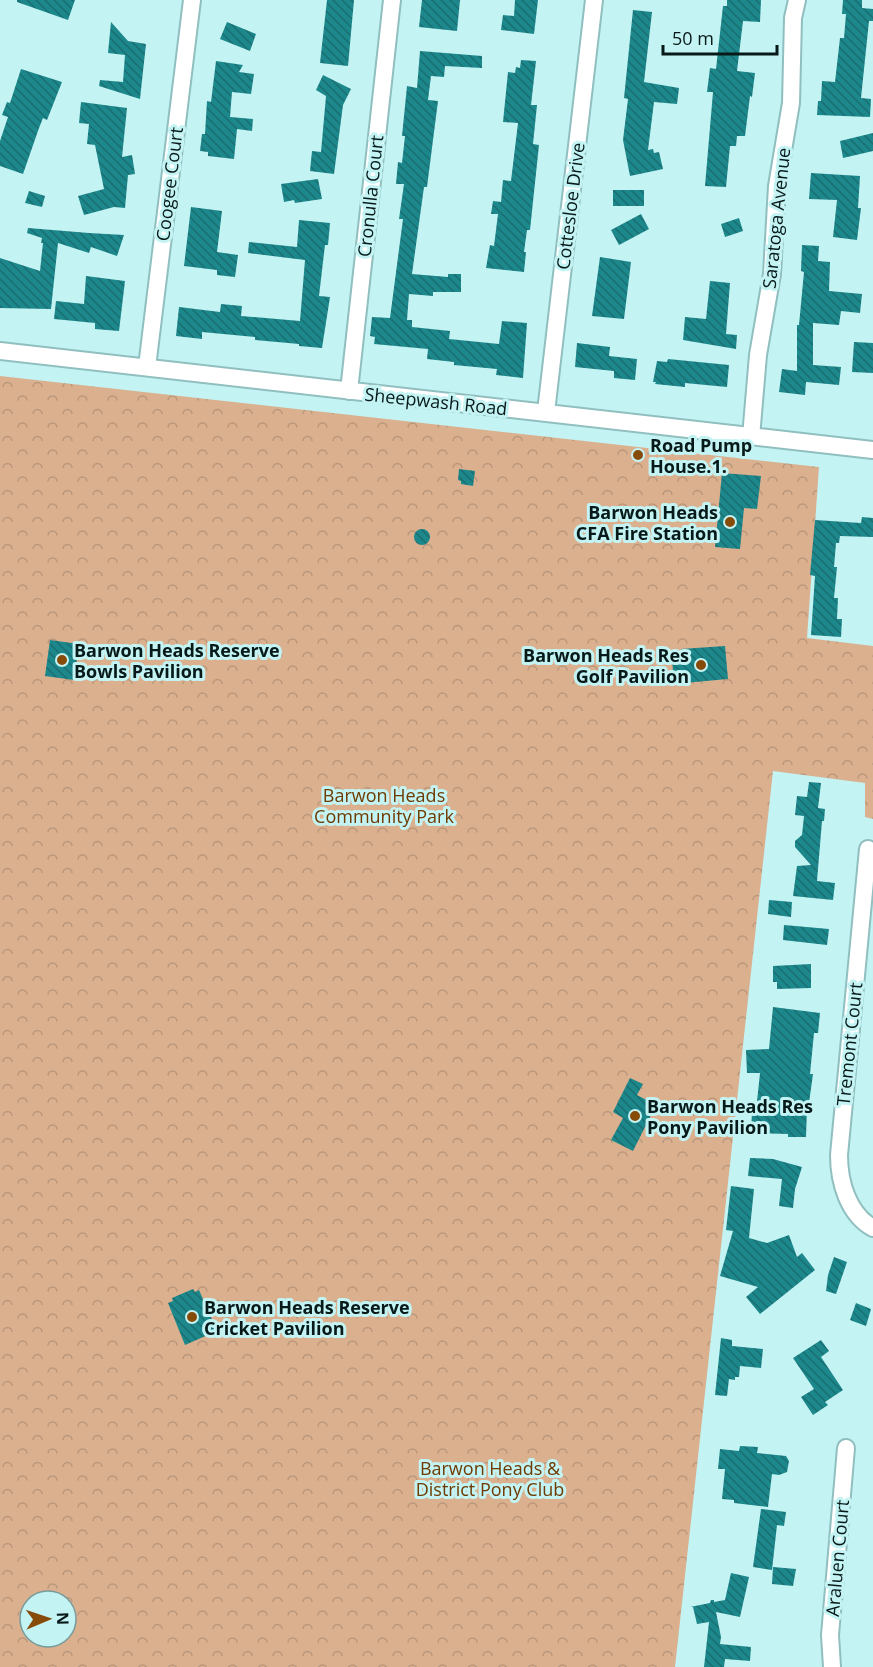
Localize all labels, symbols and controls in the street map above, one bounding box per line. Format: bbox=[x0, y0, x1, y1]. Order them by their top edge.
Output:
scale bar bbox=[663, 18, 777, 56]
text: 50 m bbox=[672, 26, 714, 50]
street label: Coogee Court bbox=[150, 126, 188, 242]
street label: Cronulla Court bbox=[352, 134, 388, 258]
street label: Cottesloe Drive bbox=[550, 141, 590, 271]
street label: Saratoga Avenue bbox=[757, 146, 795, 290]
street label: Sheepwash Road bbox=[363, 382, 509, 420]
place label: Road Pump House.1. bbox=[650, 433, 752, 478]
marker: Road Pump House.1. bbox=[631, 448, 645, 462]
place label: Barwon Heads CFA Fire Station bbox=[576, 500, 718, 545]
marker: Barwon Heads CFA Fire Station bbox=[723, 515, 737, 529]
place label: Barwon Heads Reserve Bowls Pavilion bbox=[74, 638, 280, 683]
place label: Barwon Heads Res Golf Pavilion bbox=[523, 643, 689, 688]
marker: Barwon Heads Reserve Bowls Pavilion bbox=[55, 653, 69, 667]
marker: Barwon Heads Res Golf Pavilion bbox=[694, 658, 708, 672]
park label: Barwon Heads Community Park bbox=[314, 783, 454, 828]
street label: Tremont Court bbox=[831, 981, 867, 1107]
place label: Barwon Heads Res Pony Pavilion bbox=[647, 1094, 813, 1139]
marker: Barwon Heads Res Pony Pavilion bbox=[628, 1109, 642, 1123]
place label: Barwon Heads Reserve Cricket Pavilion bbox=[204, 1295, 410, 1340]
marker: Barwon Heads Reserve Cricket Pavilion bbox=[185, 1310, 199, 1324]
park label: Barwon Heads & District Pony Club bbox=[416, 1456, 564, 1501]
street label: Araluen Court bbox=[820, 1499, 854, 1617]
north arrow bbox=[18, 1589, 78, 1649]
text: N bbox=[52, 1612, 74, 1625]

